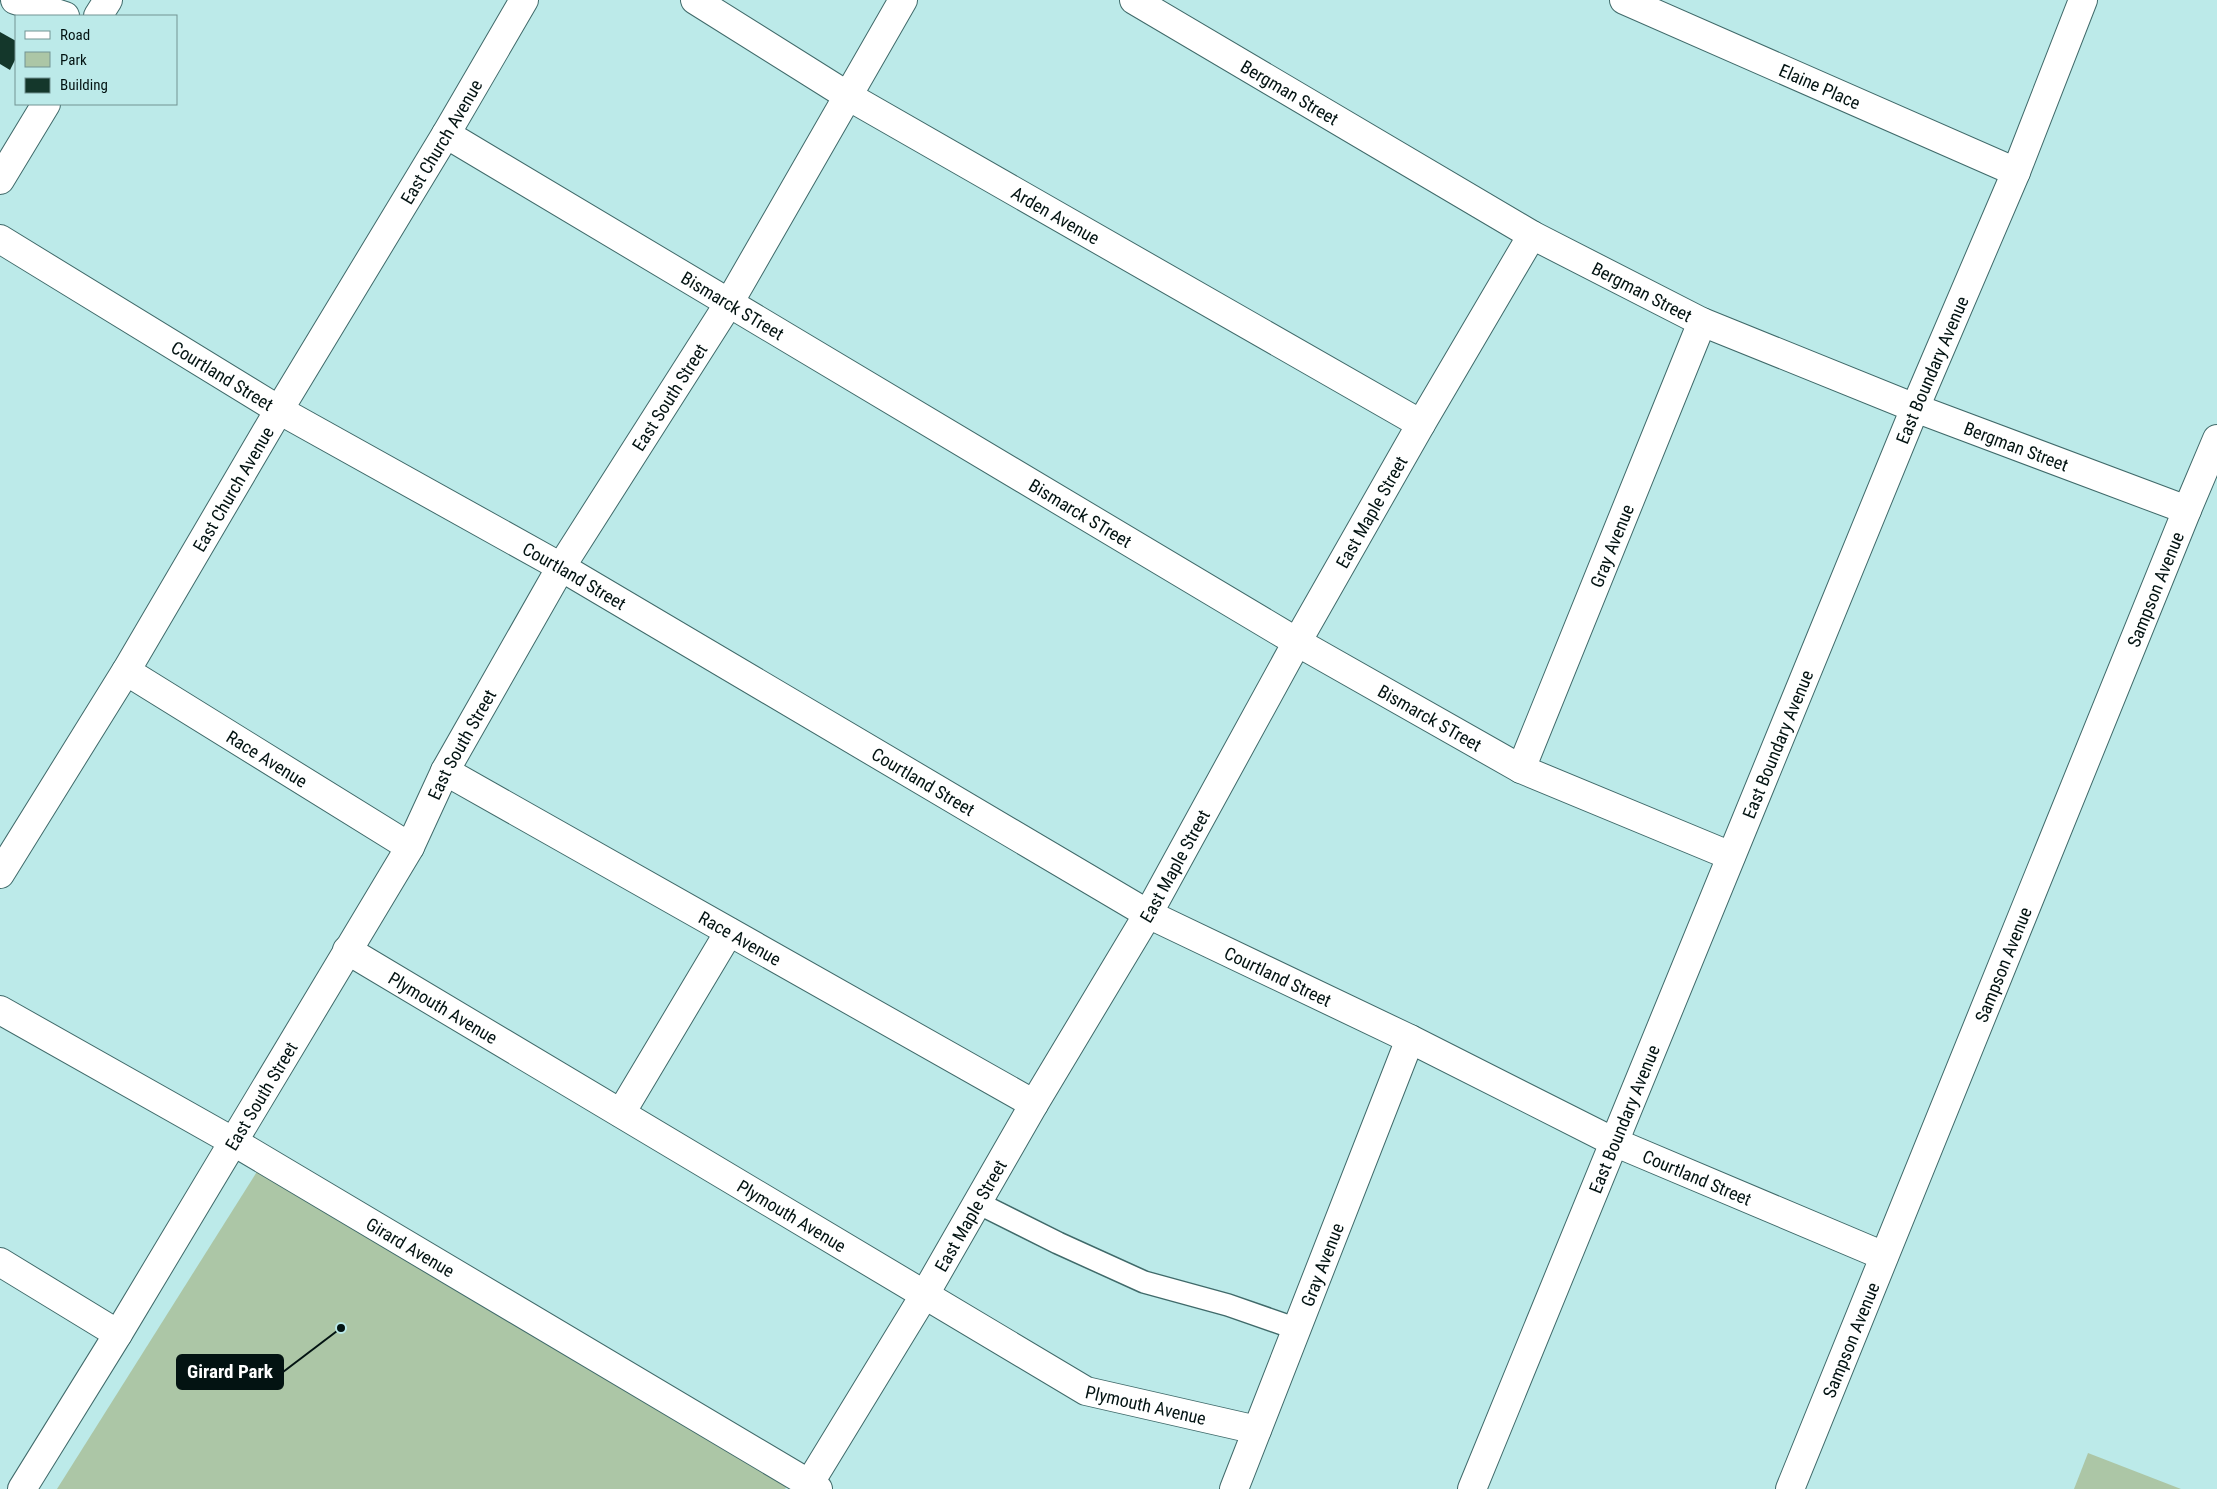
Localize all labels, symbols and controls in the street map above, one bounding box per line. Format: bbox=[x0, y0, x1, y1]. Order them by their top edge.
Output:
legend bbox=[15, 15, 178, 105]
text: Road bbox=[60, 26, 90, 44]
text: Park bbox=[60, 51, 87, 69]
street label: Bergman Street bbox=[1237, 55, 1342, 129]
street label: Elaine Place bbox=[1776, 59, 1864, 113]
text: Building bbox=[60, 76, 108, 94]
street label: East Church Avenue bbox=[396, 76, 486, 208]
street label: Arden Avenue bbox=[1008, 182, 1103, 248]
street label: Bergman Street bbox=[1589, 257, 1696, 326]
street label: Bismarck STreet bbox=[678, 266, 788, 344]
street label: East Boundary Avenue bbox=[1891, 293, 1972, 447]
street label: Courtland Street bbox=[168, 336, 277, 415]
street label: East South Street bbox=[627, 340, 711, 454]
street label: Bergman Street bbox=[1961, 417, 2071, 475]
street label: East Church Avenue bbox=[188, 423, 278, 555]
street label: East Maple Street bbox=[1331, 452, 1411, 571]
street label: Bismarck STreet bbox=[1025, 474, 1136, 552]
street label: Gray Avenue bbox=[1585, 501, 1638, 590]
street label: Sampson Avenue bbox=[2122, 529, 2188, 650]
street label: Courtland Street bbox=[519, 537, 630, 614]
street label: East Boundary Avenue bbox=[1738, 667, 1817, 821]
street label: Bismarck STreet bbox=[1374, 680, 1486, 755]
street label: East South Street bbox=[423, 685, 500, 803]
street label: Race Avenue bbox=[223, 726, 311, 791]
street label: Courtland Street bbox=[868, 743, 979, 820]
street label: East Maple Street bbox=[1135, 806, 1214, 926]
street label: Sampson Avenue bbox=[1970, 904, 2035, 1025]
street label: Race Avenue bbox=[695, 906, 785, 969]
street label: Courtland Street bbox=[1221, 942, 1335, 1011]
street label: Plymouth Avenue bbox=[385, 967, 501, 1048]
street label: East South Street bbox=[220, 1038, 301, 1154]
street label: East Boundary Avenue bbox=[1584, 1042, 1663, 1196]
street label: Courtland Street bbox=[1640, 1145, 1755, 1209]
street label: East Maple Street bbox=[930, 1156, 1010, 1275]
street label: Plymouth Avenue bbox=[734, 1175, 850, 1256]
street label: Girard Avenue bbox=[363, 1213, 458, 1281]
street label: Gray Avenue bbox=[1296, 1220, 1348, 1309]
street label: Sampson Avenue bbox=[1818, 1279, 1883, 1400]
callout: Girard Park bbox=[177, 1355, 283, 1389]
text: Girard Park bbox=[187, 1360, 274, 1383]
street label: Plymouth Avenue bbox=[1084, 1381, 1208, 1429]

